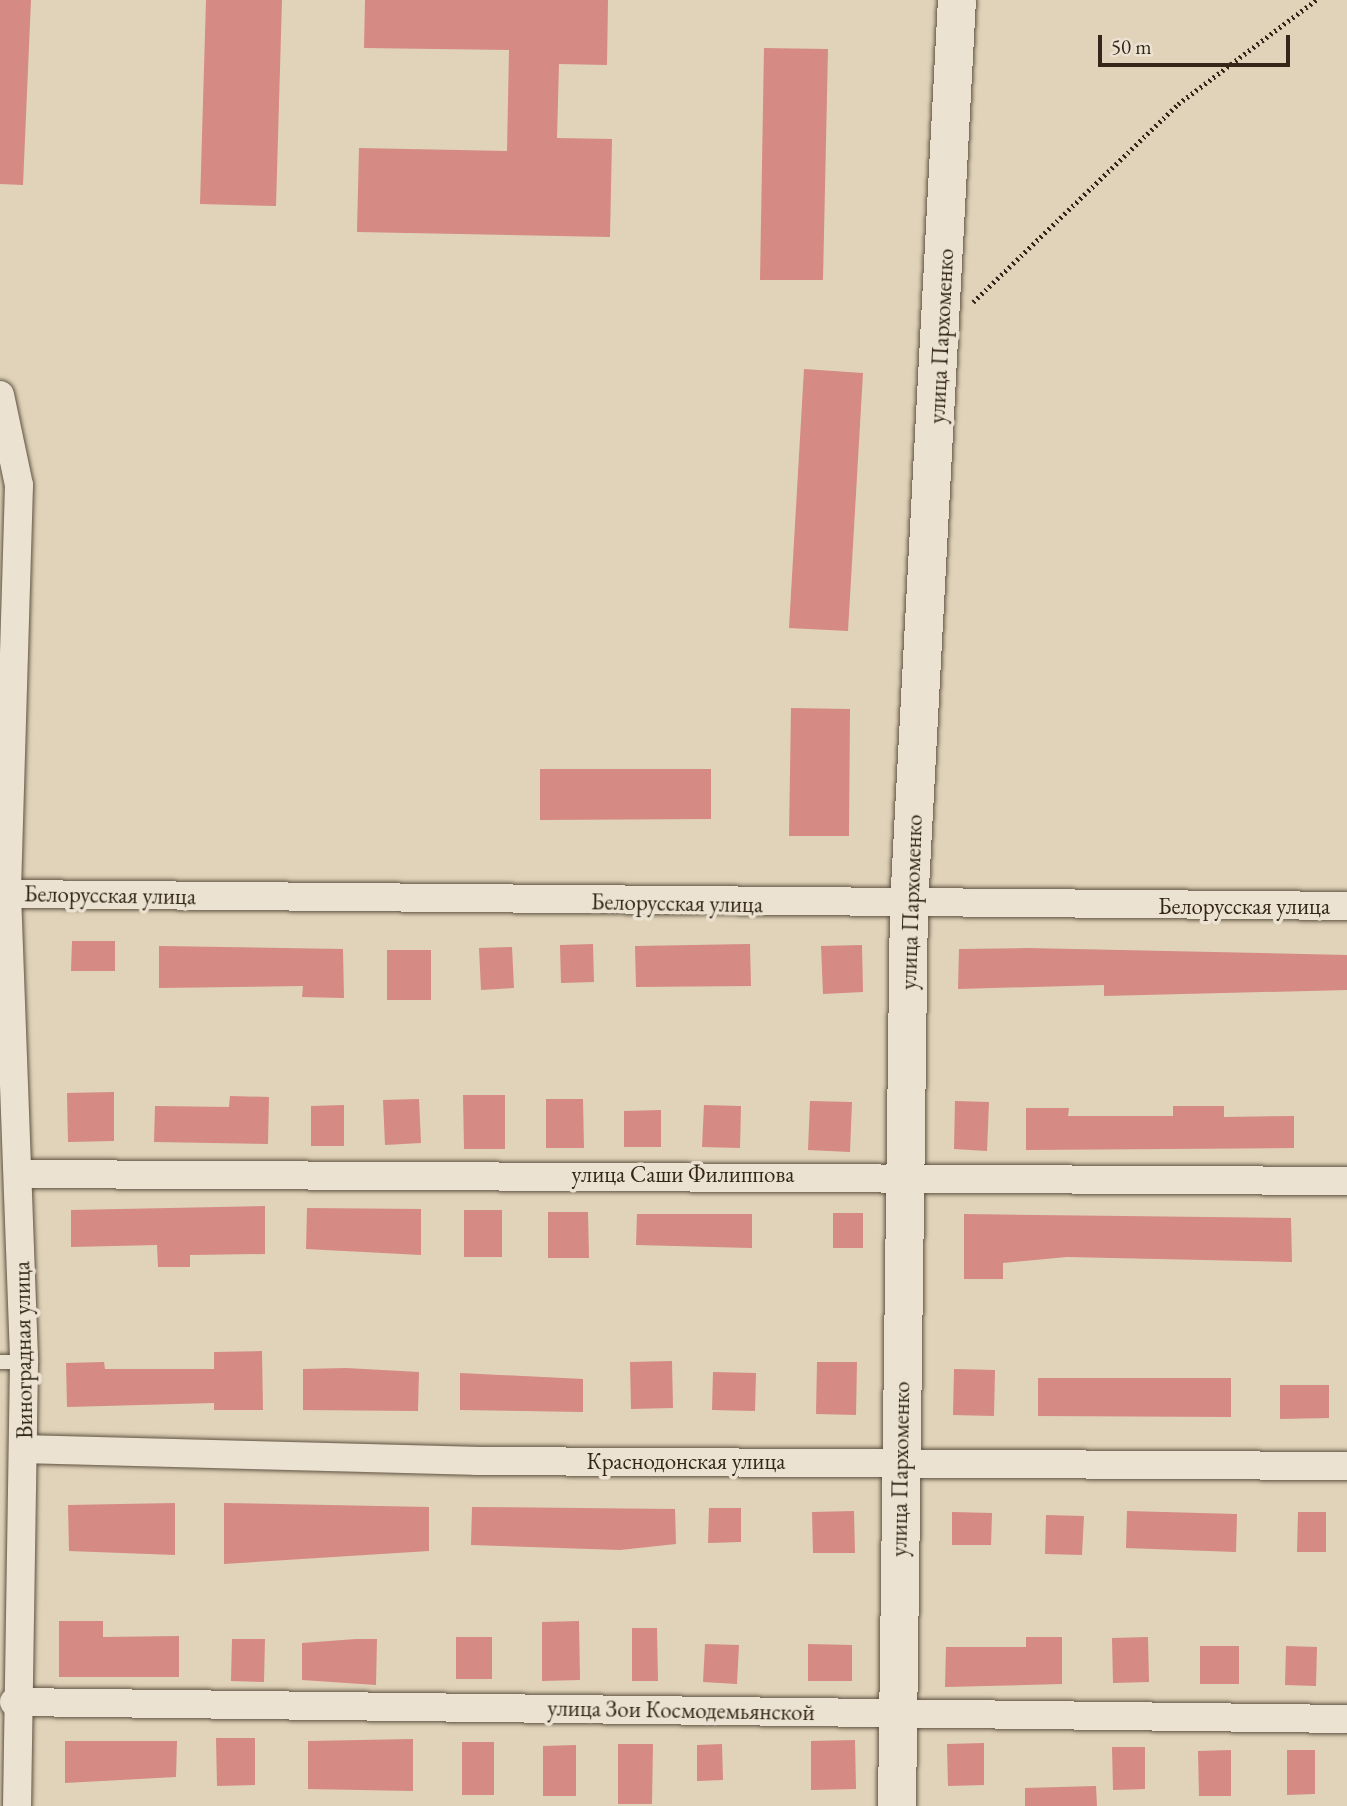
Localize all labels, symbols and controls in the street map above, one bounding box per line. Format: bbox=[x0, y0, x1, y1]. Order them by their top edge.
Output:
scale bar bbox=[1102, 21, 1294, 65]
text: 50 m bbox=[1111, 33, 1152, 60]
street label: улица Пархоменко bbox=[923, 248, 959, 424]
street label: улица Пархоменко bbox=[894, 814, 928, 990]
street label: Белорусская улица bbox=[24, 880, 196, 910]
street label: Белорусская улица bbox=[591, 888, 763, 918]
street label: Белорусская улица bbox=[1158, 892, 1330, 920]
street label: улица Саши Филиппова bbox=[572, 1160, 794, 1188]
street label: Виноградная улица bbox=[8, 1261, 38, 1439]
street label: улица Пархоменко bbox=[885, 1381, 915, 1557]
street label: Краснодонская улица bbox=[587, 1447, 785, 1475]
street label: улица Зои Космодемьянской bbox=[547, 1694, 815, 1726]

